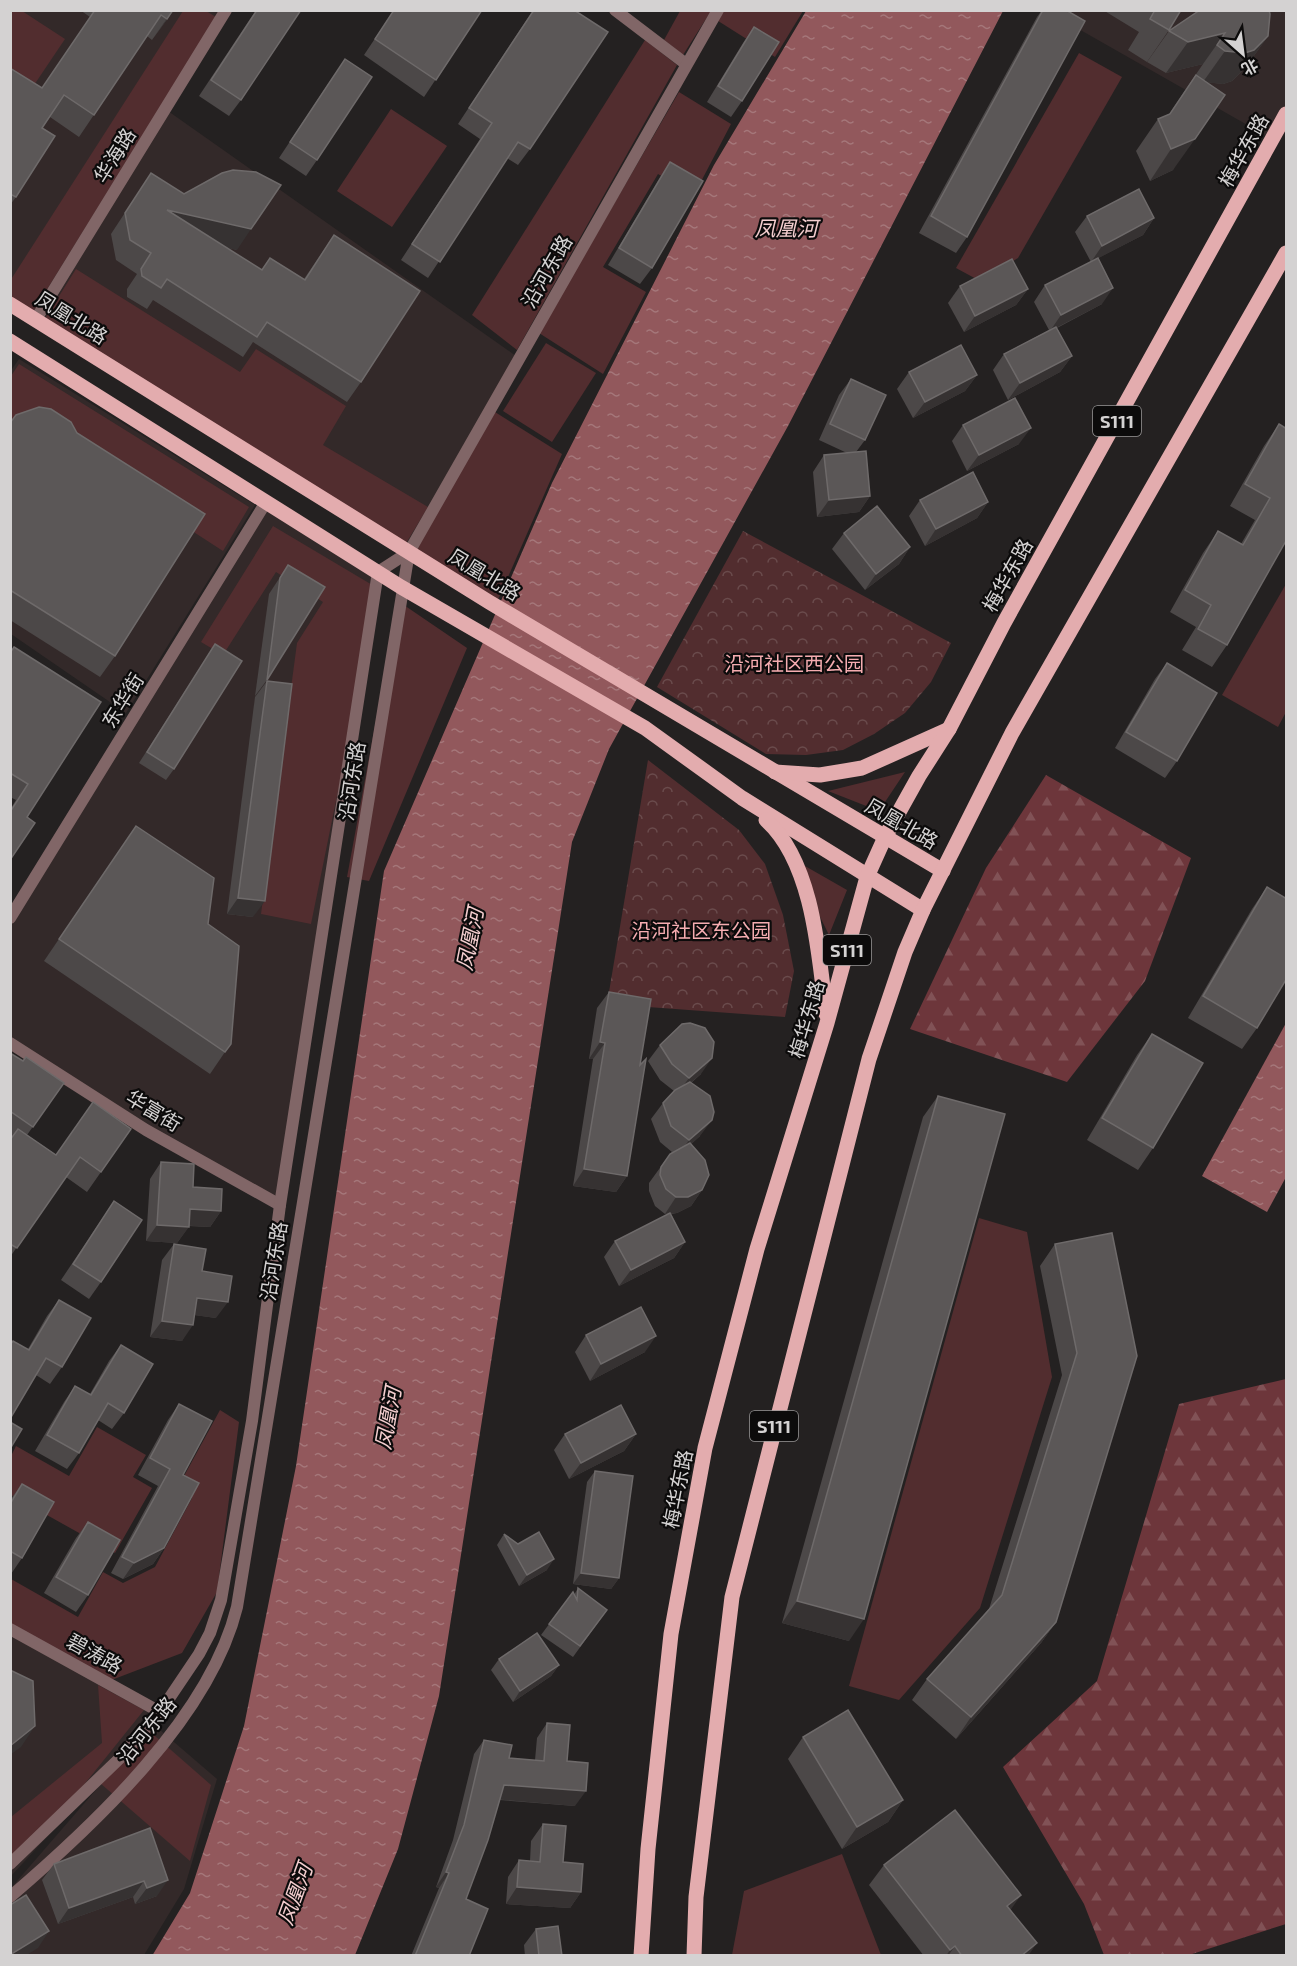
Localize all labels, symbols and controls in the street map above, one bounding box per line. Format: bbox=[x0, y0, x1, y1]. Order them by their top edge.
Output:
north arrow bbox=[1213, 24, 1273, 84]
text: 北 bbox=[1239, 56, 1262, 80]
street label: 梅华东路 bbox=[1213, 109, 1273, 191]
street label: 华海路 bbox=[88, 123, 140, 187]
water label: 凤凰河 bbox=[755, 215, 821, 240]
street label: 沿河东路 bbox=[516, 230, 576, 312]
street label: 凤凰北路 bbox=[32, 286, 112, 348]
road number: S111 bbox=[1093, 406, 1141, 436]
street label: 梅华东路 bbox=[977, 534, 1037, 616]
street label: 凤凰北路 bbox=[445, 543, 525, 605]
park label: 沿河社区西公园 bbox=[724, 651, 864, 675]
street label: 东华街 bbox=[96, 668, 148, 732]
street label: 沿河东路 bbox=[333, 740, 369, 822]
street label: 凤凰北路 bbox=[861, 793, 943, 853]
water label: 凤凰河 bbox=[451, 902, 488, 972]
park label: 沿河社区东公园 bbox=[631, 918, 771, 942]
road number: S111 bbox=[823, 935, 871, 965]
street label: 梅华东路 bbox=[783, 977, 829, 1061]
street label: 华富街 bbox=[122, 1084, 186, 1136]
street label: 沿河东路 bbox=[255, 1220, 291, 1302]
water label: 凤凰河 bbox=[369, 1381, 405, 1451]
road number: S111 bbox=[750, 1411, 798, 1441]
street label: 梅华东路 bbox=[658, 1447, 696, 1531]
street label: 碧涛路 bbox=[63, 1628, 127, 1678]
street label: 沿河东路 bbox=[112, 1691, 180, 1769]
water label: 凤凰河 bbox=[271, 1856, 318, 1928]

